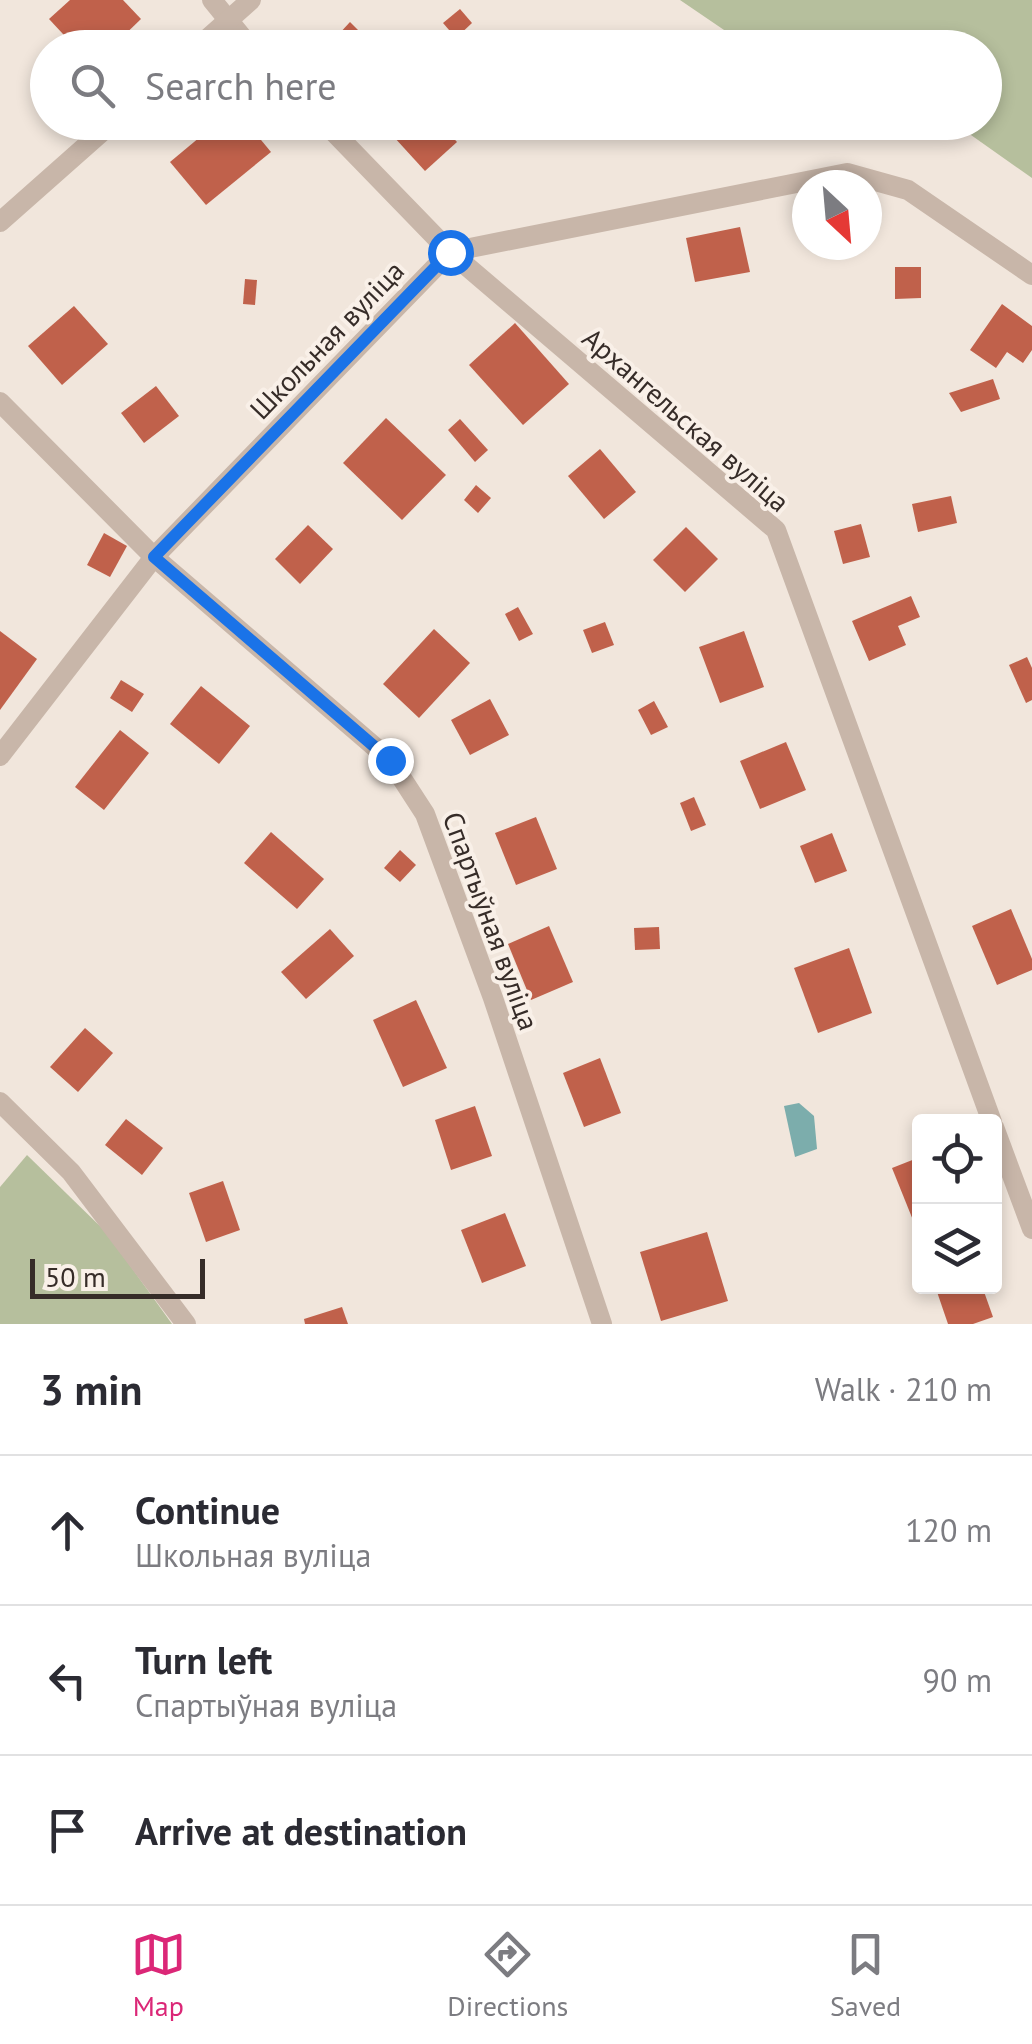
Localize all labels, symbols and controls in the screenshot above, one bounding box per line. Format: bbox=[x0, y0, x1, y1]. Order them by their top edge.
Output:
search box bbox=[30, 30, 1002, 140]
icon: search bbox=[65, 58, 120, 113]
text: Search here bbox=[145, 61, 337, 110]
north arrow bbox=[792, 170, 882, 260]
route start bbox=[428, 230, 474, 276]
street label: Школьная вуліца bbox=[242, 252, 412, 427]
street label: Архангельская вуліца bbox=[575, 319, 798, 520]
route end bbox=[368, 738, 414, 784]
street label: Спартыўная вуліца bbox=[435, 807, 548, 1035]
map controls bbox=[912, 1114, 1002, 1294]
button: locate bbox=[912, 1114, 1002, 1204]
button: layers bbox=[912, 1204, 1002, 1294]
scale bar bbox=[30, 1254, 205, 1298]
text: 50 m bbox=[45, 1258, 106, 1295]
text: 3 min bbox=[40, 1362, 142, 1417]
text: Walk · 210 m bbox=[815, 1368, 992, 1410]
text: Continue bbox=[135, 1485, 280, 1534]
icon: ahead bbox=[40, 1503, 95, 1558]
text: 120 m bbox=[905, 1509, 992, 1551]
text: Школьная вуліца bbox=[135, 1534, 371, 1576]
text: Turn left bbox=[135, 1635, 272, 1684]
icon: left bbox=[40, 1653, 95, 1708]
text: 90 m bbox=[923, 1659, 992, 1701]
text: Спартыўная вуліца bbox=[135, 1684, 397, 1726]
icon: arrive bbox=[40, 1803, 95, 1858]
text: Arrive at destination bbox=[135, 1806, 467, 1855]
tab: Map bbox=[131, 1927, 186, 2024]
tab: Directions bbox=[447, 1927, 568, 2024]
tab: Saved bbox=[830, 1927, 901, 2024]

